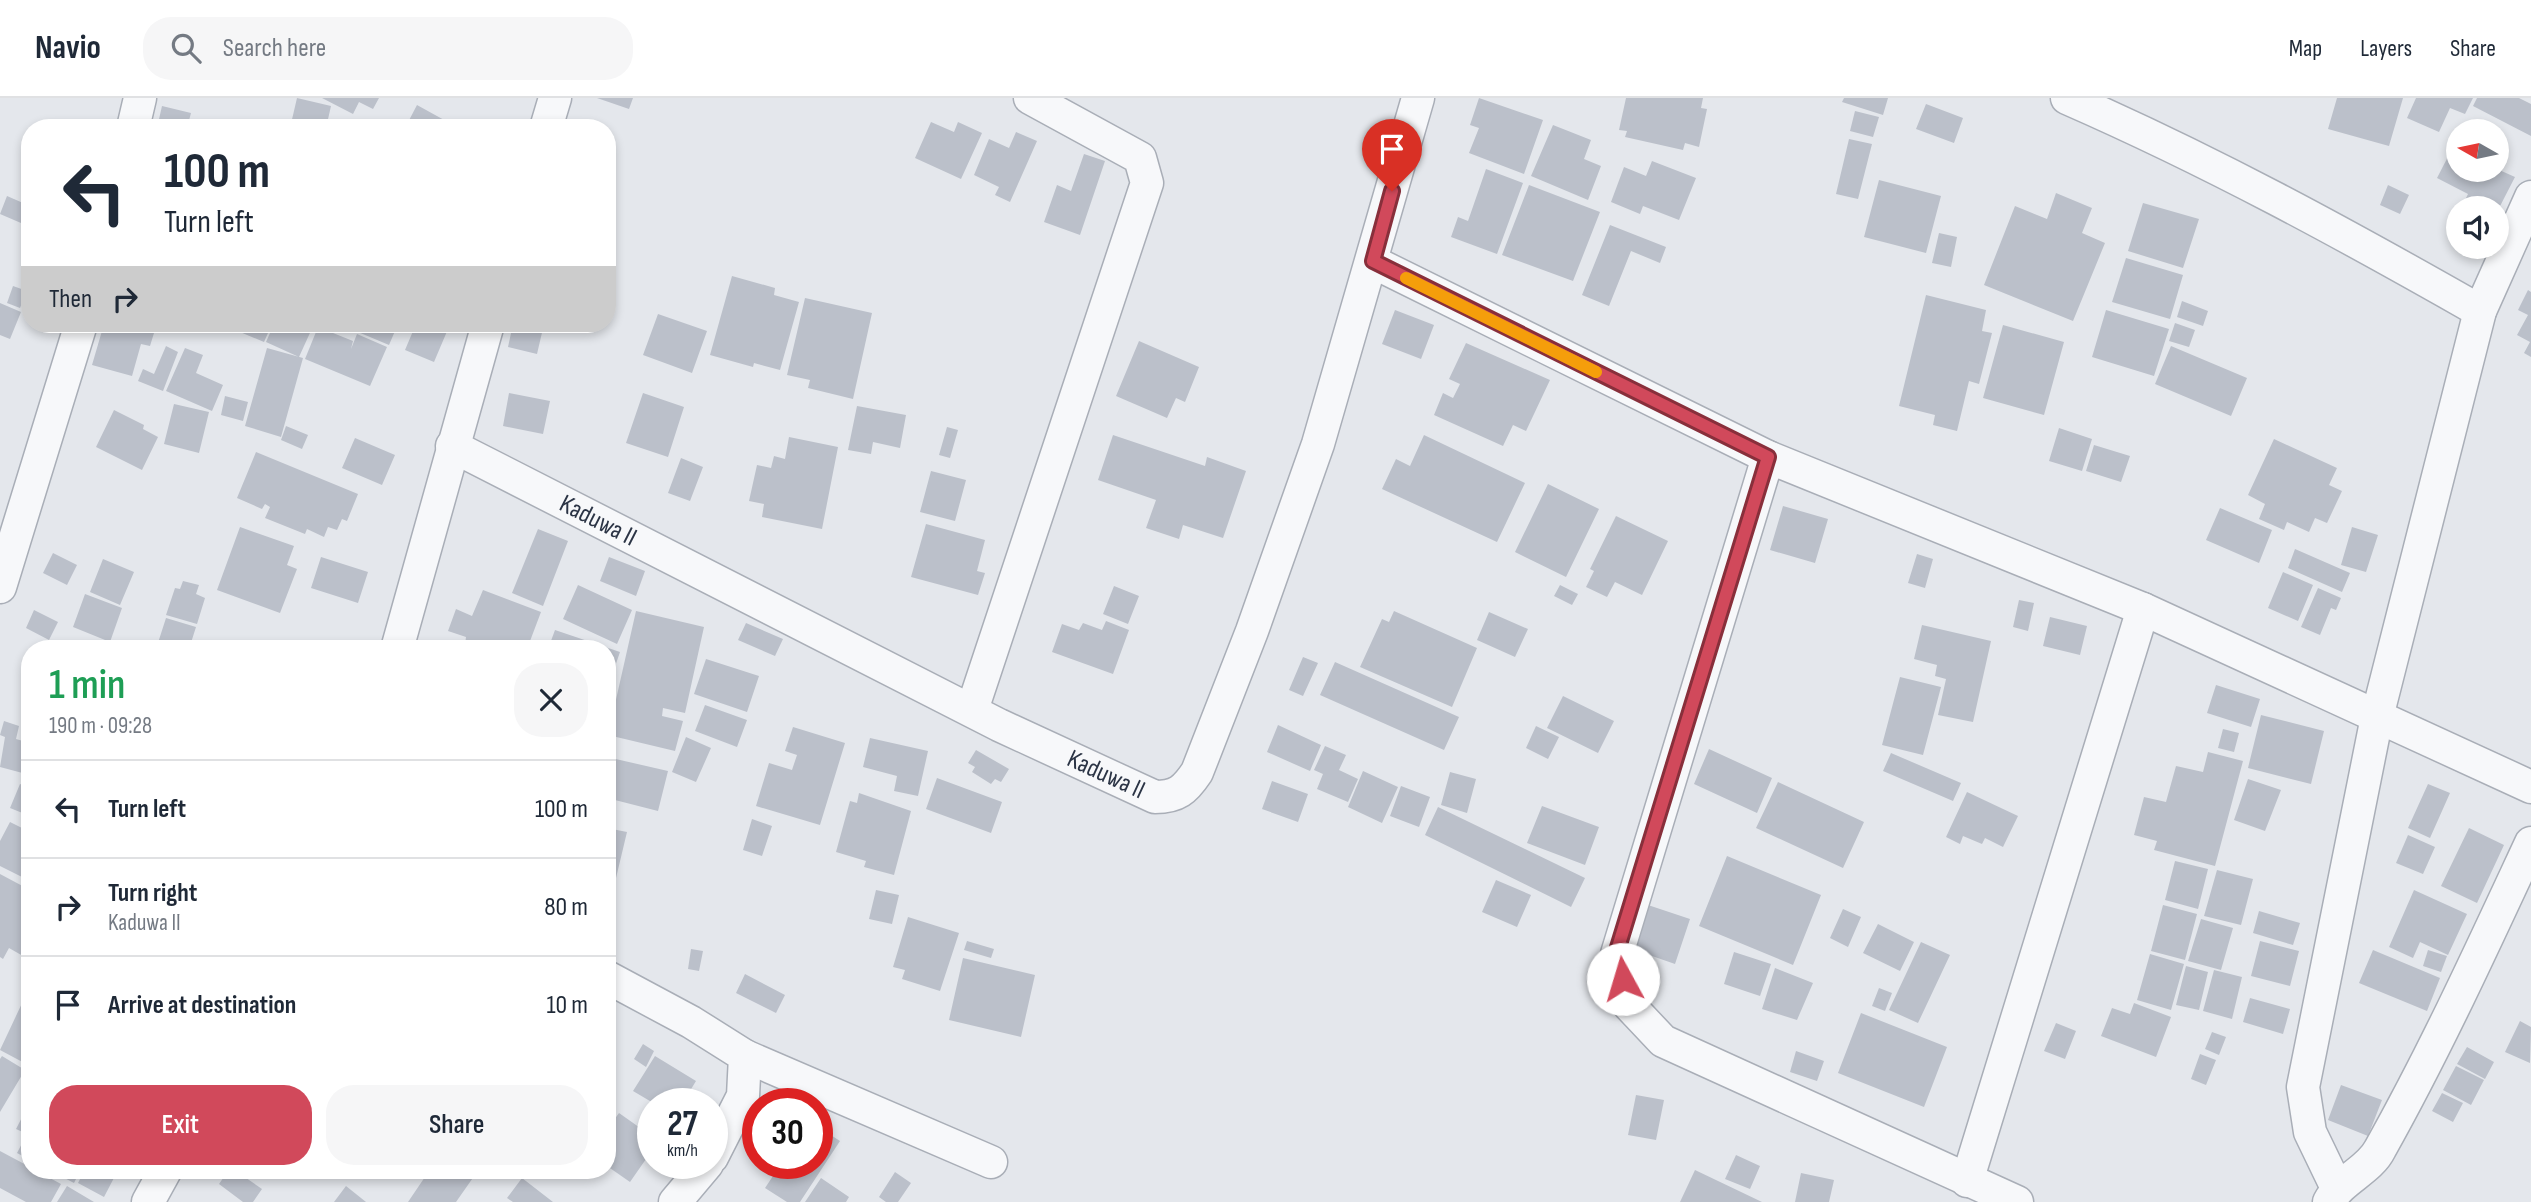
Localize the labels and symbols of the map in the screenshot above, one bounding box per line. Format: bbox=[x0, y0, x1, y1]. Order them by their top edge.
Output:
pin bbox=[1362, 119, 1422, 191]
north arrow bbox=[2446, 119, 2510, 182]
street label: Kaduwa II bbox=[554, 488, 642, 553]
street label: Kaduwa II bbox=[1062, 743, 1150, 806]
position arrow bbox=[1586, 942, 1660, 1016]
speed limit sign: 30 bbox=[742, 1088, 833, 1179]

